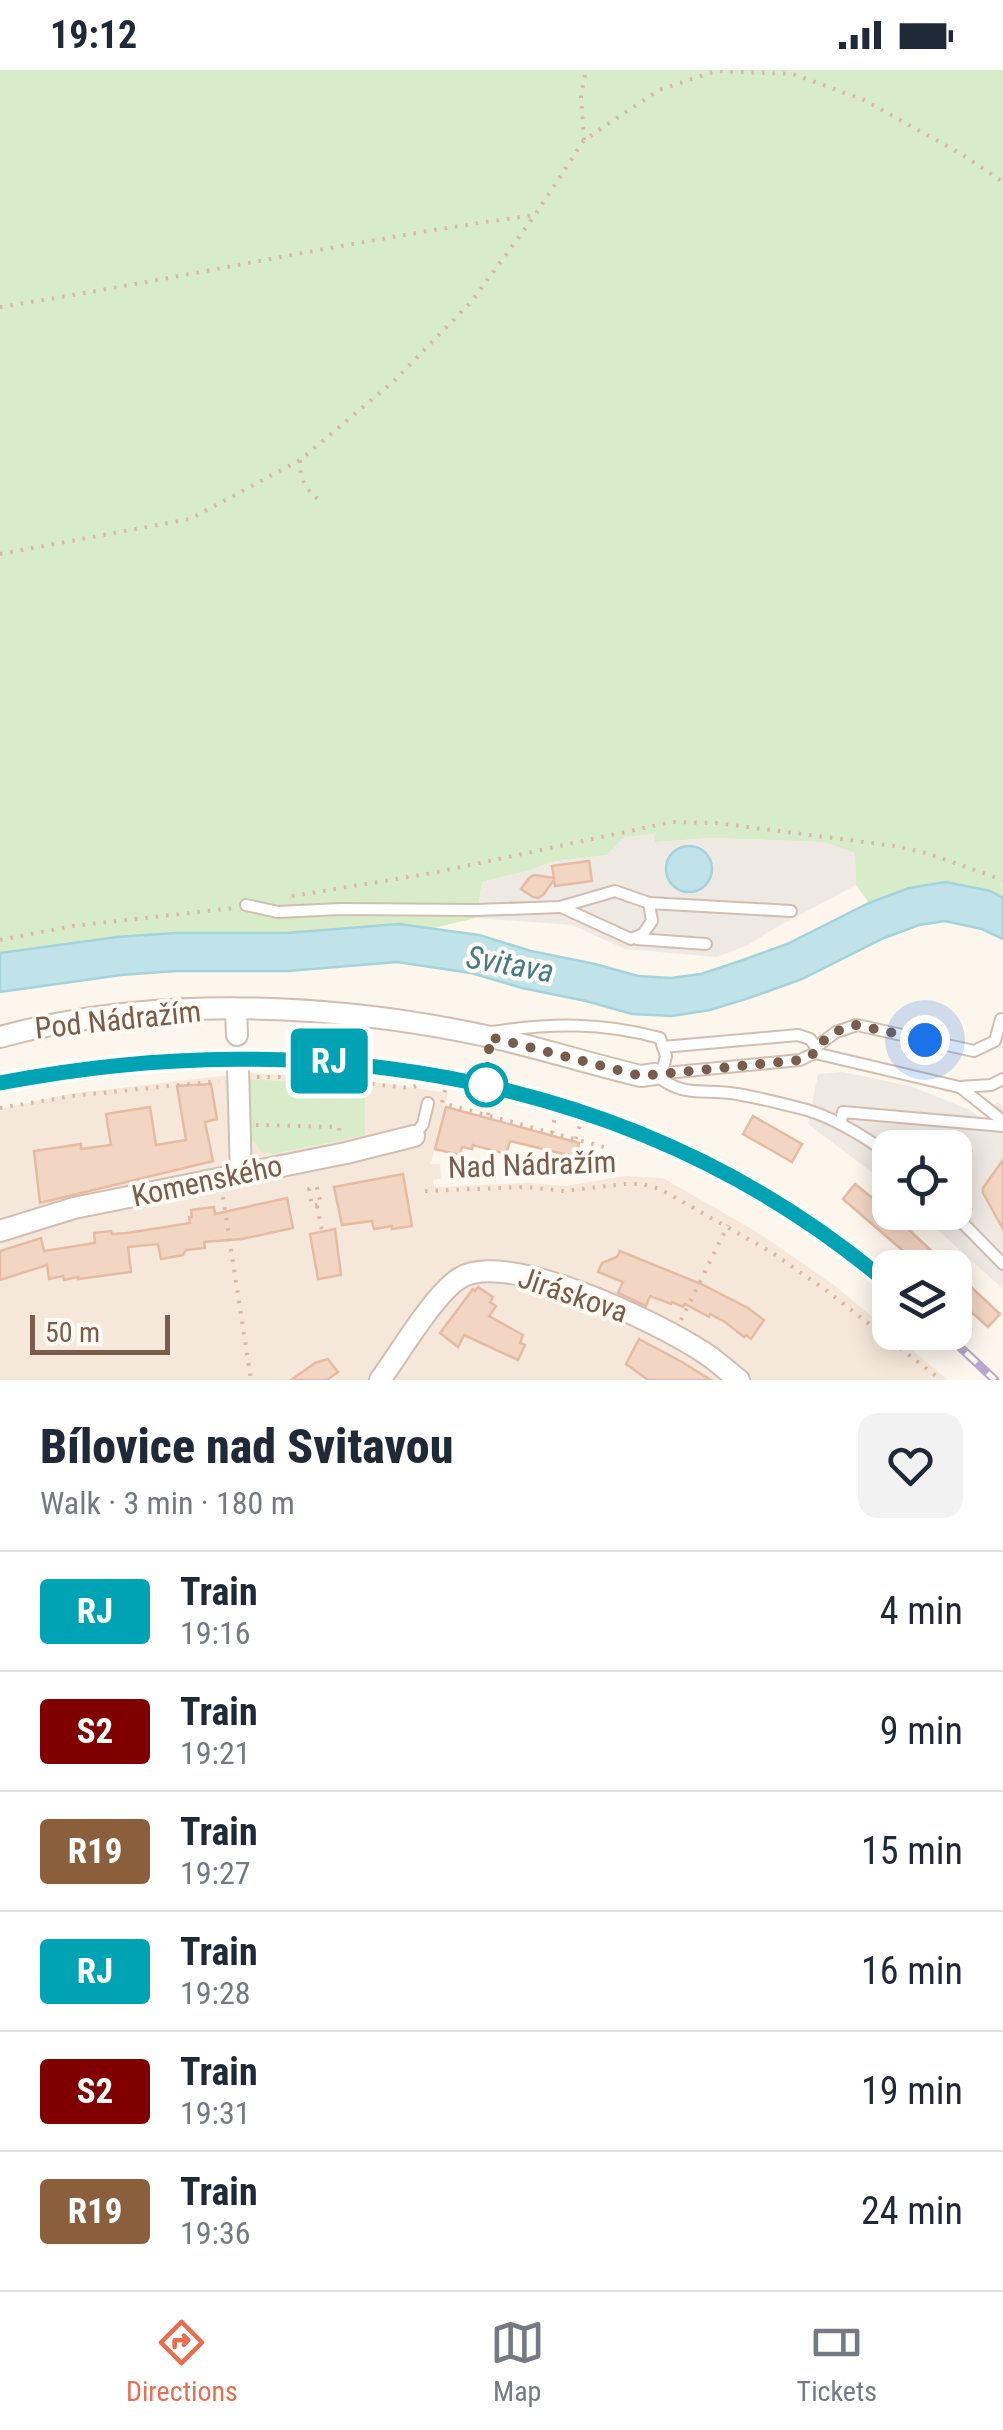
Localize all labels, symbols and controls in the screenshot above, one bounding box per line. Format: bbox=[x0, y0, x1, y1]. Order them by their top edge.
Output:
text: 19:12 bbox=[50, 13, 137, 57]
water label: Svitava bbox=[463, 938, 557, 990]
street label: Pod Nádražím bbox=[33, 993, 203, 1046]
your location bbox=[900, 1015, 950, 1065]
line badge: RJ bbox=[284, 1028, 374, 1094]
text: RJ bbox=[311, 1041, 347, 1082]
unlabelled marker bbox=[465, 1064, 507, 1106]
map controls bbox=[872, 1130, 972, 1350]
button: locate bbox=[872, 1130, 972, 1230]
street label: Nad Nádražím bbox=[447, 1144, 617, 1185]
street label: Komenského bbox=[129, 1148, 285, 1214]
button: layers bbox=[872, 1250, 972, 1350]
street label: Jiráskova bbox=[514, 1260, 632, 1330]
scale bar bbox=[30, 1310, 170, 1354]
text: 50 m bbox=[45, 1316, 100, 1349]
button: heart bbox=[858, 1413, 963, 1518]
text: Bílovice nad Svitavou bbox=[40, 1418, 453, 1475]
text: Walk · 3 min · 180 m bbox=[40, 1484, 295, 1522]
text: Train bbox=[180, 1570, 258, 1614]
text: 4 min bbox=[880, 1589, 963, 1633]
text: RJ bbox=[77, 1591, 113, 1632]
text: 19:16 bbox=[180, 1614, 251, 1652]
text: Train bbox=[180, 1690, 258, 1734]
text: 9 min bbox=[880, 1709, 963, 1753]
text: S2 bbox=[77, 1711, 113, 1752]
text: 19:21 bbox=[180, 1734, 251, 1772]
text: Train bbox=[180, 1810, 258, 1854]
text: 15 min bbox=[861, 1829, 963, 1873]
text: R19 bbox=[68, 1831, 122, 1872]
text: 19:27 bbox=[180, 1854, 251, 1892]
text: Train bbox=[180, 1930, 258, 1974]
text: 16 min bbox=[861, 1949, 963, 1993]
text: RJ bbox=[77, 1951, 113, 1992]
text: 19:28 bbox=[180, 1974, 251, 2012]
text: Train bbox=[180, 2050, 258, 2094]
text: 19 min bbox=[861, 2069, 963, 2113]
text: S2 bbox=[77, 2071, 113, 2112]
text: 19:31 bbox=[180, 2094, 251, 2132]
text: Train bbox=[180, 2170, 258, 2214]
text: 24 min bbox=[861, 2189, 963, 2233]
text: R19 bbox=[68, 2191, 122, 2232]
text: 19:36 bbox=[180, 2214, 251, 2252]
tab: Directions bbox=[126, 2315, 238, 2408]
tab: Map bbox=[490, 2315, 545, 2408]
tab: Tickets bbox=[797, 2315, 877, 2408]

